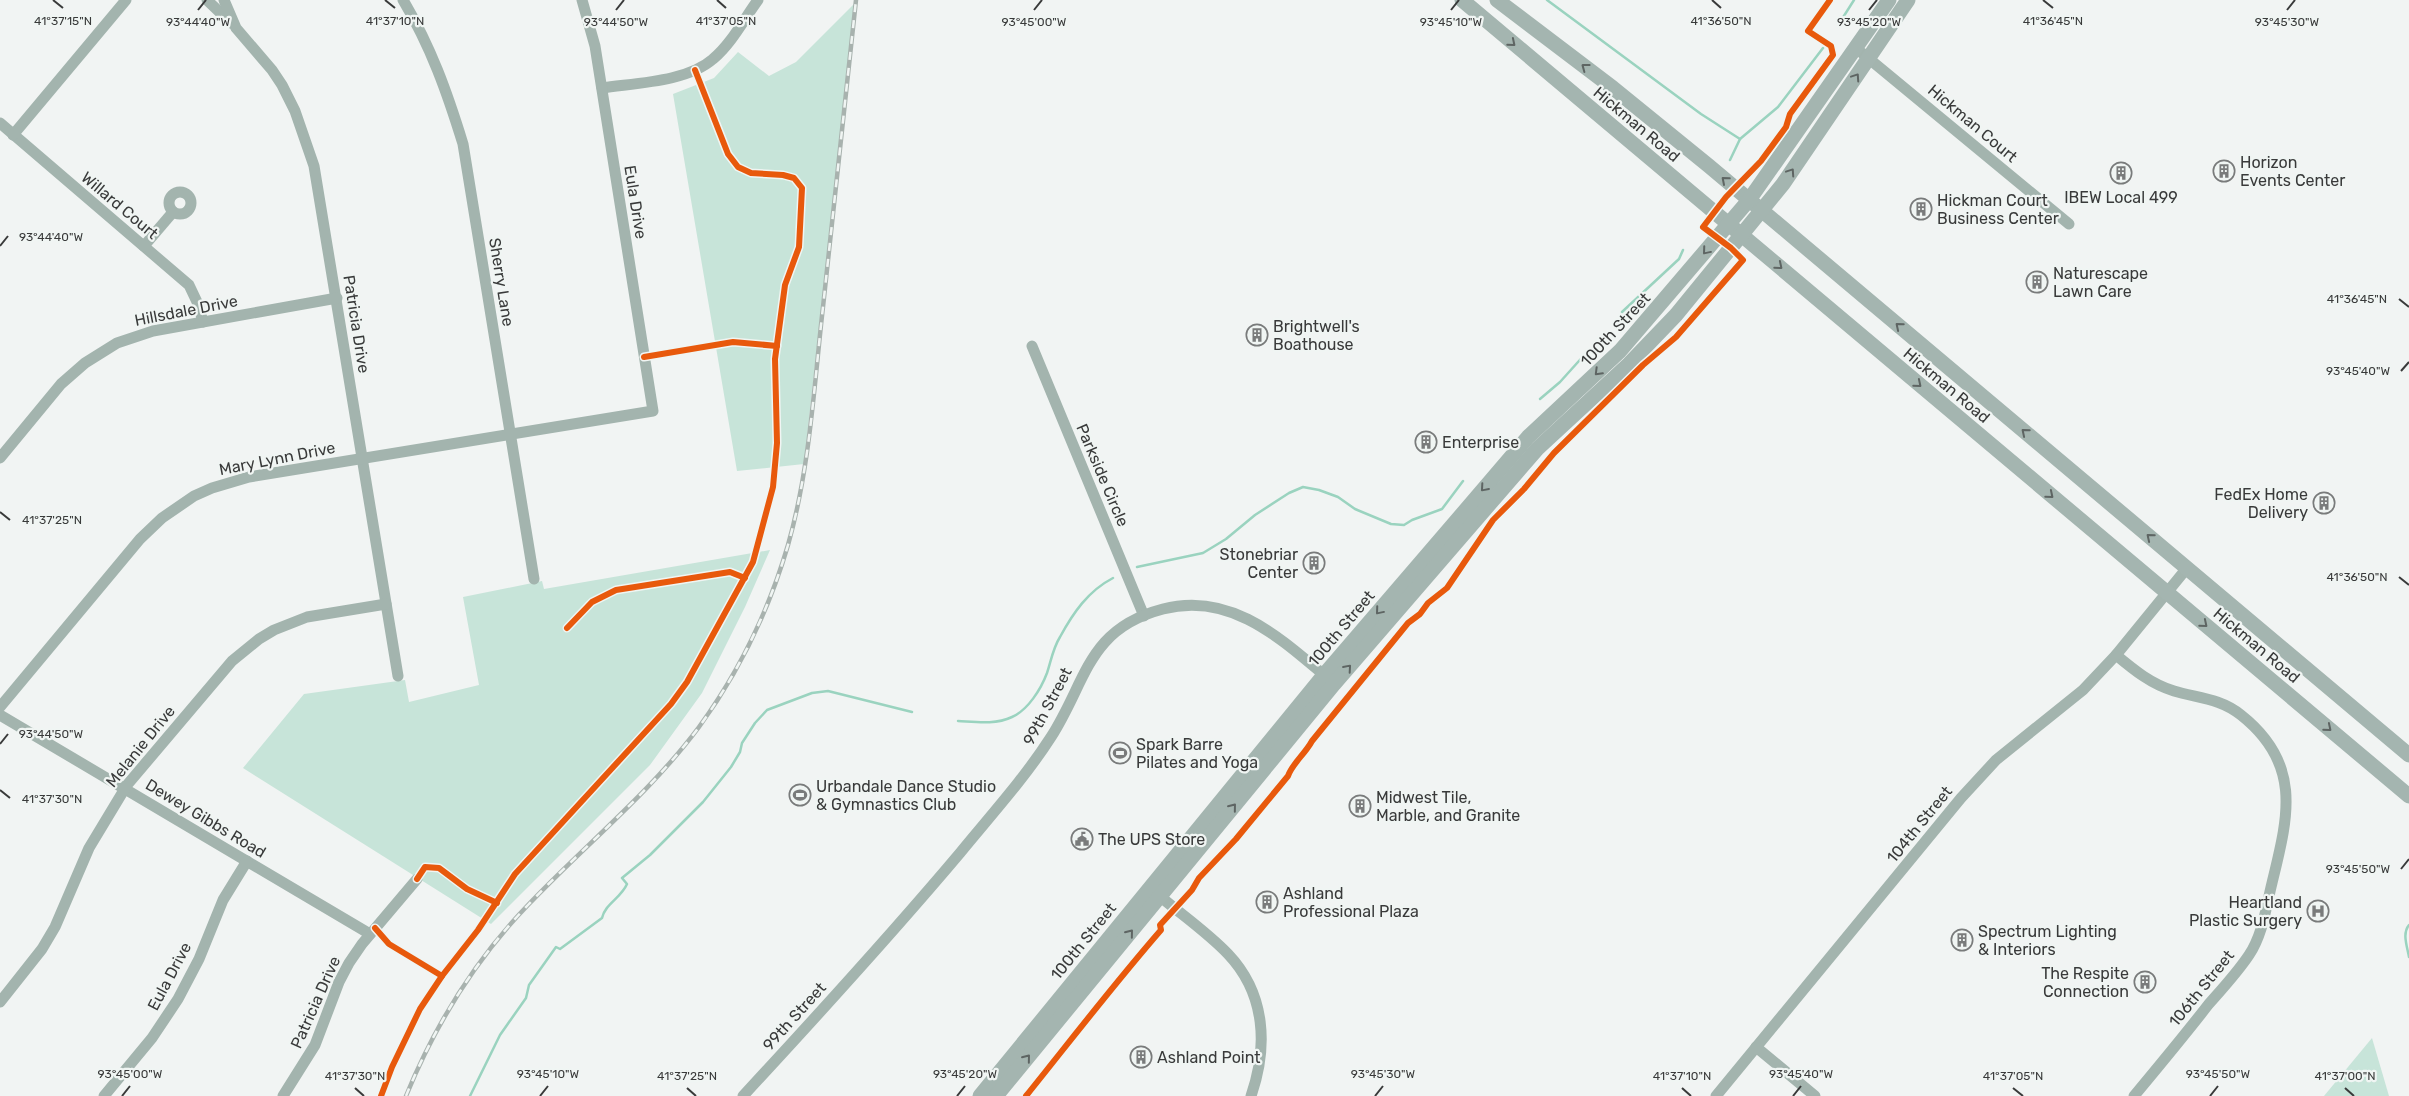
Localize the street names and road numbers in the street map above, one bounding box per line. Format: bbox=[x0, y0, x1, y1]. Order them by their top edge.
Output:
street label: Hickman Court bbox=[1924, 80, 2021, 166]
street label: Hickman Road bbox=[1590, 83, 1684, 166]
street label: Eula Drive bbox=[620, 164, 651, 240]
street label: Willard Court bbox=[77, 168, 162, 243]
street label: Sherry Lane bbox=[485, 236, 518, 328]
street label: Patricia Drive bbox=[339, 274, 374, 375]
street label: 100th Street bbox=[1577, 289, 1654, 370]
street label: Hillsdale Drive bbox=[133, 291, 239, 330]
street label: Hickman Road bbox=[1900, 344, 1994, 427]
street label: Parkside Circle bbox=[1072, 421, 1133, 529]
street label: Mary Lynn Drive bbox=[217, 438, 337, 479]
street label: 100th Street bbox=[1304, 586, 1379, 670]
street label: Hickman Road bbox=[2210, 604, 2304, 687]
street label: 99th Street bbox=[1019, 664, 1076, 748]
street label: Melanie Drive bbox=[102, 702, 179, 791]
street label: Dewey Gibbs Road bbox=[142, 775, 269, 862]
street label: 104th Street bbox=[1883, 782, 1956, 866]
street label: 100th Street bbox=[1047, 899, 1120, 984]
street label: Eula Drive bbox=[144, 939, 195, 1014]
street label: 106th Street bbox=[2165, 946, 2238, 1030]
street label: Patricia Drive bbox=[287, 953, 344, 1051]
street label: 99th Street bbox=[759, 978, 830, 1054]

